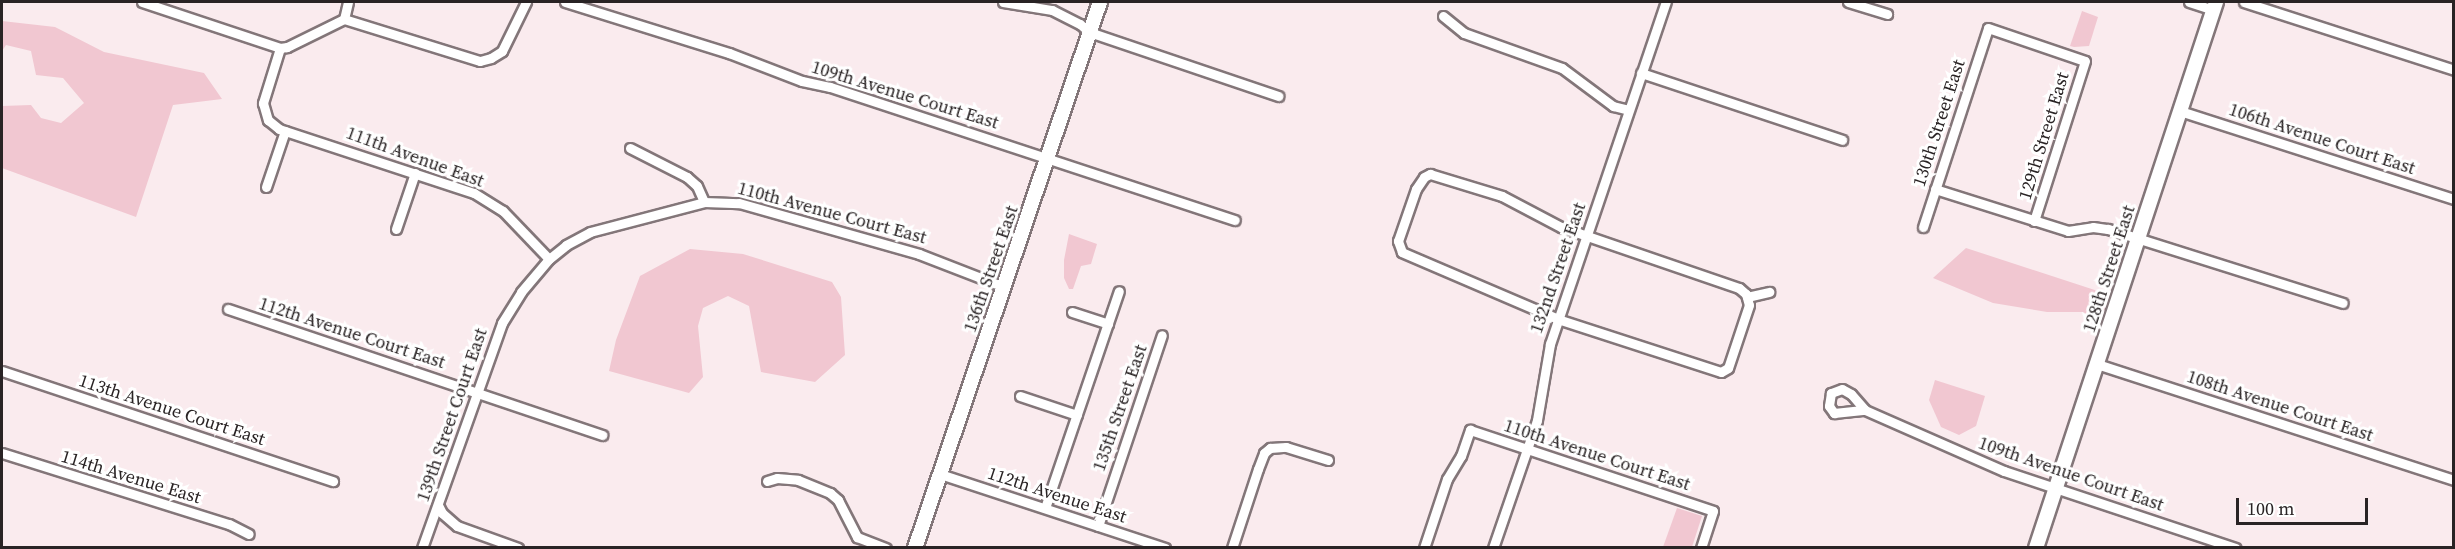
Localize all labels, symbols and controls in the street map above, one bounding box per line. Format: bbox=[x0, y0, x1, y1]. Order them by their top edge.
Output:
street label: 109th Avenue Court East bbox=[809, 56, 1001, 134]
street label: 130th Street East bbox=[1908, 57, 1970, 189]
street label: 129th Street East bbox=[2014, 70, 2074, 202]
street label: 106th Avenue Court East bbox=[2226, 99, 2418, 179]
street label: 111th Avenue East bbox=[343, 122, 487, 192]
street label: 110th Avenue Court East bbox=[735, 177, 929, 249]
street label: 132nd Street East bbox=[1526, 200, 1590, 336]
street label: 136th Street East bbox=[959, 203, 1023, 335]
street label: 128th Street East bbox=[2078, 203, 2140, 335]
street label: 112th Avenue Court East bbox=[256, 293, 448, 373]
street label: 139th Street Court East bbox=[412, 326, 492, 504]
street label: 135th Street East bbox=[1088, 342, 1152, 474]
street label: 108th Avenue Court East bbox=[2184, 366, 2376, 446]
street label: 113th Avenue Court East bbox=[76, 370, 268, 450]
street label: 110th Avenue Court East bbox=[1501, 415, 1693, 495]
street label: 109th Avenue Court East bbox=[1976, 432, 2166, 516]
street label: 114th Avenue East bbox=[59, 446, 203, 508]
street label: 112th Avenue East bbox=[985, 462, 1129, 528]
scale bar bbox=[2239, 486, 2371, 524]
text: 100 m bbox=[2247, 496, 2294, 521]

